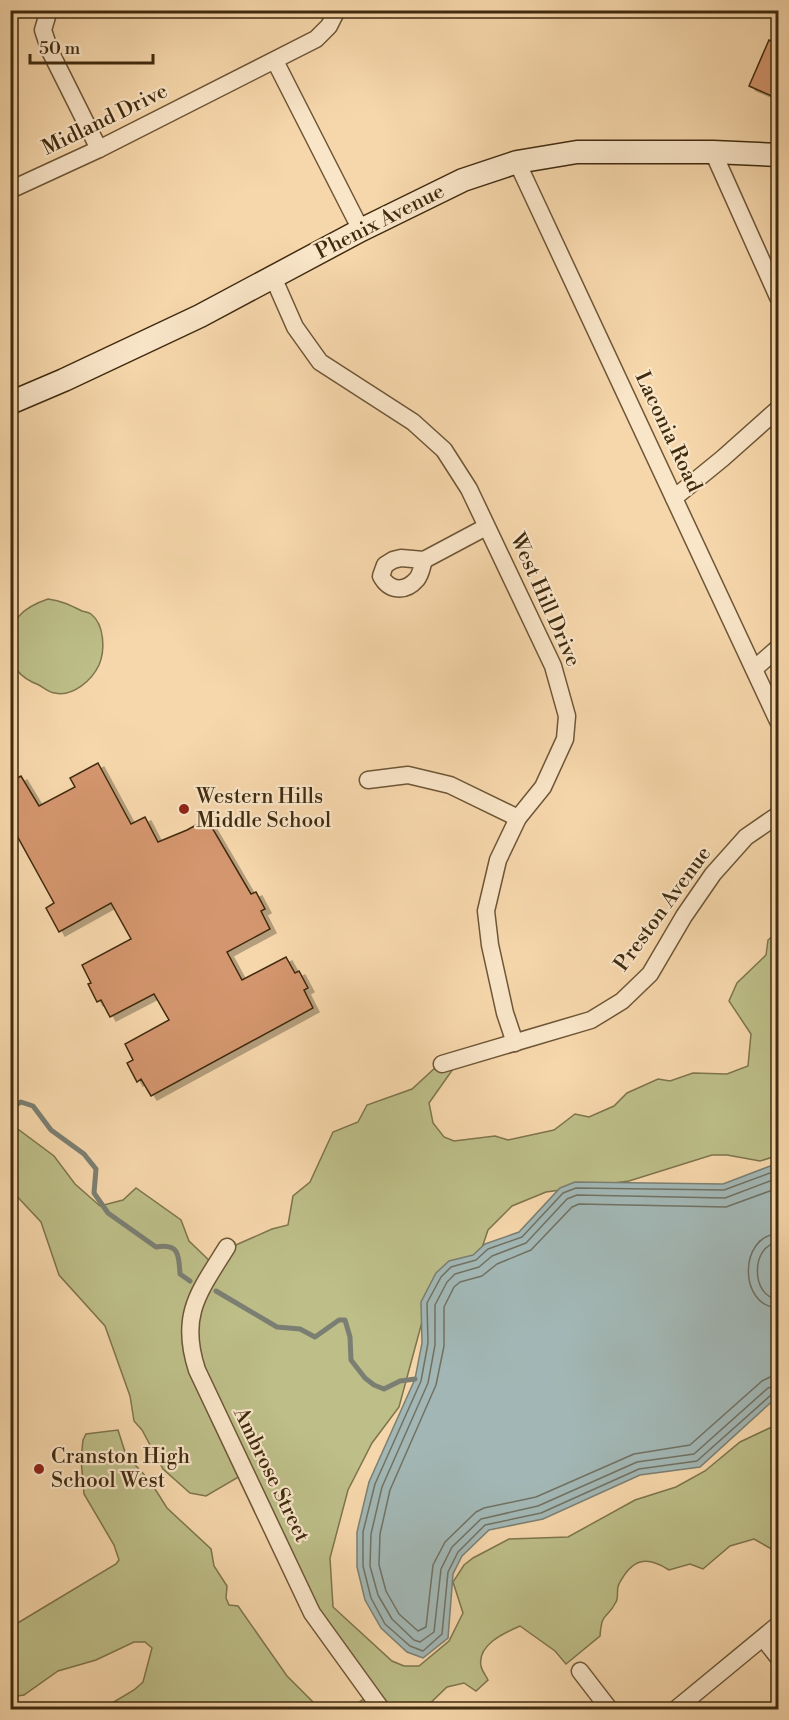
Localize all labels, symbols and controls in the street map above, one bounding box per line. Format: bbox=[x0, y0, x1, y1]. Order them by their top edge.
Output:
scale bar bbox=[30, 27, 153, 65]
text: 50 m bbox=[39, 37, 81, 60]
street label: Midland Drive bbox=[38, 78, 172, 162]
street label: Phenix Avenue bbox=[311, 178, 449, 266]
street label: Laconia Road bbox=[629, 368, 707, 496]
street label: West Hill Drive bbox=[504, 528, 586, 671]
place label: Western Hills Middle School bbox=[195, 784, 331, 834]
marker: Western Hills Middle School bbox=[177, 802, 191, 816]
street label: Preston Avenue bbox=[609, 841, 717, 977]
street label: Ambrose Street bbox=[227, 1403, 315, 1547]
place label: Cranston High School West bbox=[51, 1444, 190, 1494]
marker: Cranston High School West bbox=[32, 1462, 46, 1476]

